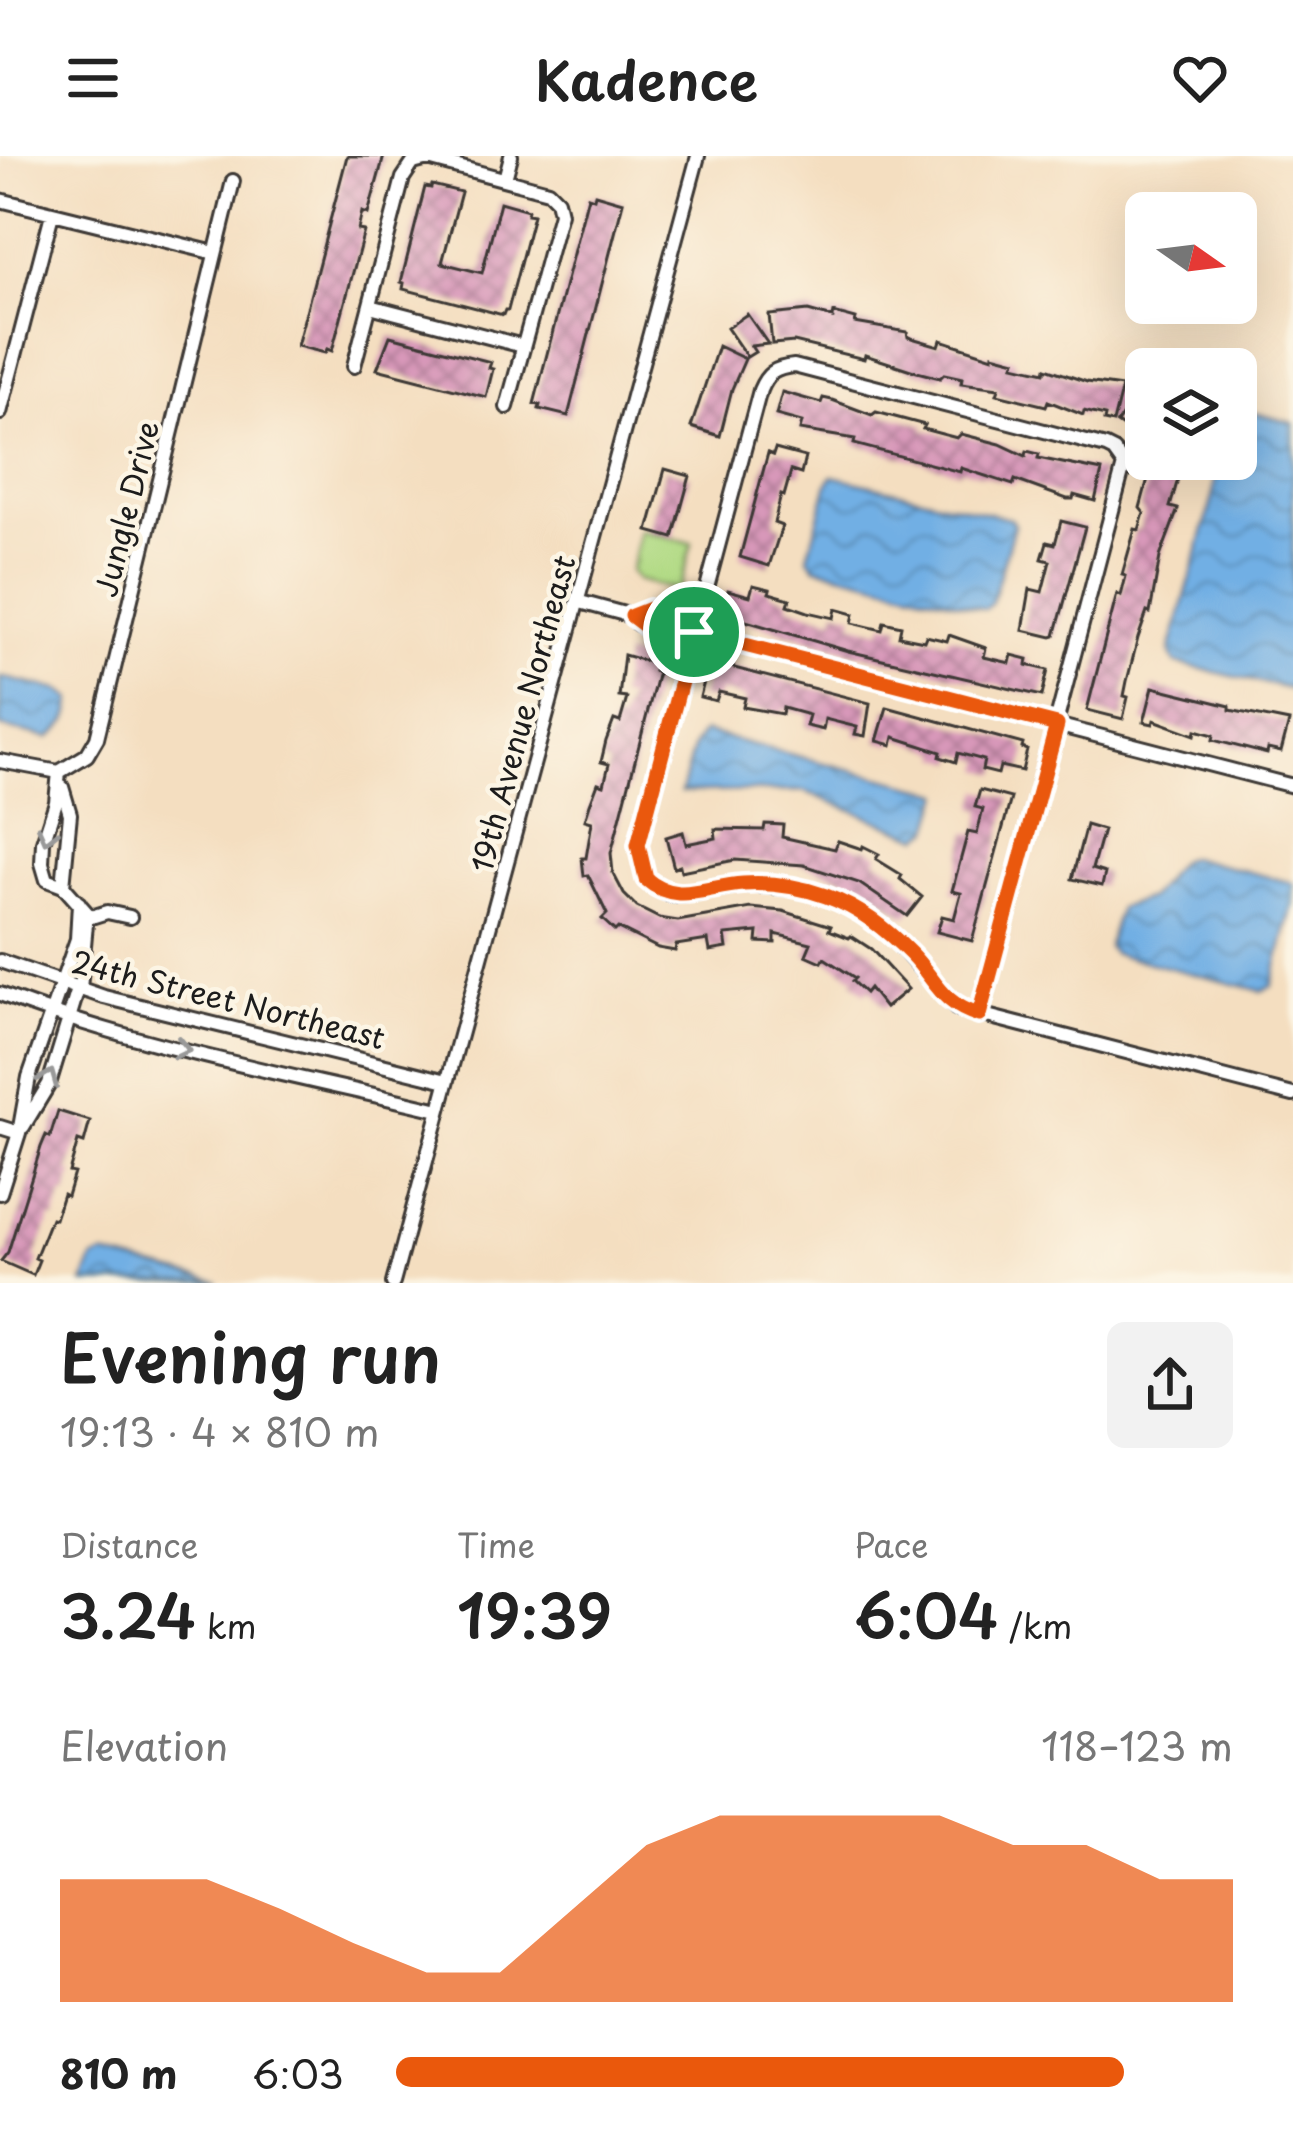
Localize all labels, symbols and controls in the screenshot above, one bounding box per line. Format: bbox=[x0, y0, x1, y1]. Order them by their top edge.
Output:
text: Kadence bbox=[535, 38, 758, 119]
icon: menu bbox=[60, 45, 126, 111]
icon: heart bbox=[1167, 45, 1233, 111]
north arrow bbox=[1125, 192, 1257, 324]
map controls bbox=[1125, 192, 1257, 480]
button: layers bbox=[1125, 348, 1257, 480]
street label: Jungle Drive bbox=[82, 416, 169, 601]
street label: 19th Avenue Northeast bbox=[458, 550, 586, 877]
pin bbox=[643, 581, 745, 683]
icon: arrive bbox=[661, 599, 727, 665]
one-way arrow bbox=[36, 824, 61, 845]
street label: 24th Street Northeast bbox=[67, 938, 390, 1059]
one-way arrow bbox=[172, 1035, 192, 1060]
one-way arrow bbox=[35, 1069, 59, 1090]
text: Evening run bbox=[60, 1306, 441, 1405]
button: share bbox=[1107, 1322, 1233, 1448]
text: 19:13 · 4 × 810 m bbox=[60, 1401, 379, 1460]
text: Distance bbox=[60, 1519, 198, 1569]
text: Time bbox=[457, 1519, 535, 1569]
text: Pace bbox=[854, 1519, 928, 1569]
text: 3.24 bbox=[60, 1569, 196, 1659]
text: 19:39 bbox=[457, 1569, 612, 1659]
text: 6:04 bbox=[854, 1569, 998, 1659]
text: km bbox=[196, 1600, 256, 1650]
text: /km bbox=[998, 1600, 1072, 1650]
text: Elevation bbox=[60, 1715, 228, 1774]
text: 118–123 m bbox=[1041, 1715, 1233, 1774]
text: 810 m bbox=[60, 2043, 177, 2102]
text: 6:03 bbox=[252, 2043, 344, 2102]

